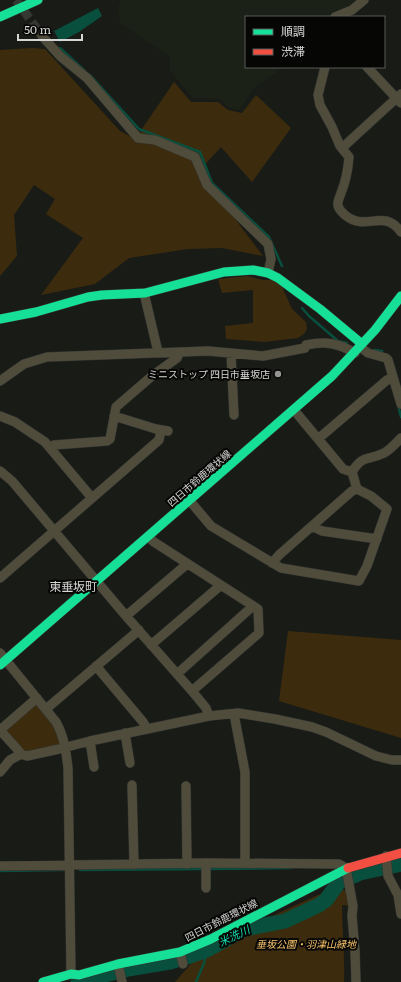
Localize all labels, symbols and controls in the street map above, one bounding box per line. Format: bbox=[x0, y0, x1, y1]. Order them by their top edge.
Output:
scale bar bbox=[18, 16, 82, 42]
legend bbox=[245, 16, 385, 68]
text: 50 m bbox=[24, 20, 51, 38]
text: 順調 bbox=[281, 22, 305, 40]
text: 渋滞 bbox=[281, 42, 305, 60]
place label: ミニストップ 四日市垂坂店 bbox=[148, 366, 270, 381]
marker: ミニストップ 四日市垂坂店 bbox=[273, 369, 283, 379]
street label: 四日市鈴鹿環状線 bbox=[164, 446, 234, 510]
district label: 東垂坂町 bbox=[49, 577, 97, 595]
street label: 四日市鈴鹿環状線 bbox=[182, 895, 260, 944]
water label: 米洗川 bbox=[215, 920, 253, 950]
park label: 垂坂公園・羽津山緑地 bbox=[256, 936, 357, 951]

